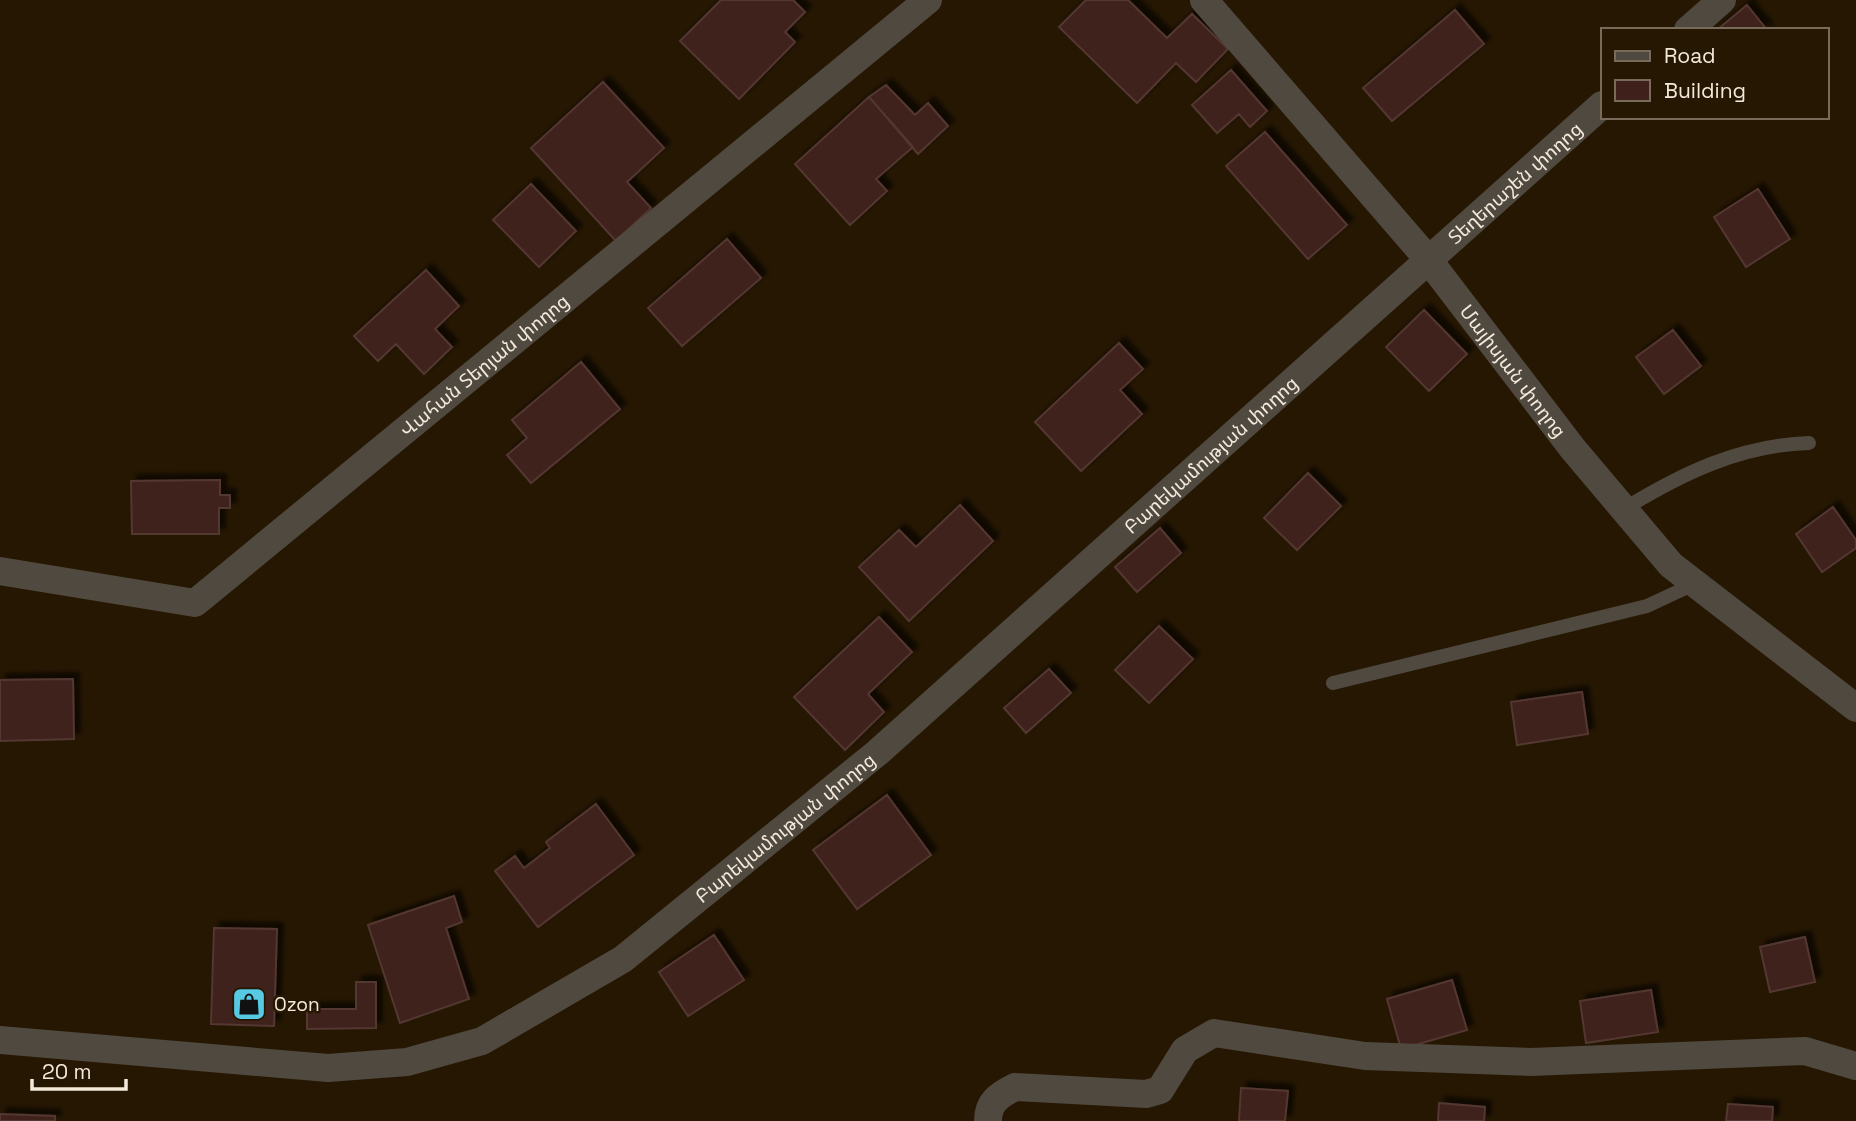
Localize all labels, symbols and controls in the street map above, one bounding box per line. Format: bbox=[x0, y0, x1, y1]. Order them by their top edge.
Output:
legend bbox=[1601, 28, 1828, 119]
text: Road bbox=[1664, 42, 1716, 69]
text: Building bbox=[1664, 77, 1746, 104]
street label: Տեղերաշեն փողոց bbox=[1442, 116, 1587, 249]
street label: Վահան Տերյան փողոց bbox=[394, 288, 574, 442]
street label: Մայիսյան փողոց bbox=[1454, 299, 1572, 443]
street label: Բարեկամության փողոց bbox=[1118, 370, 1303, 539]
street label: Բարեկամության փողոց bbox=[690, 747, 880, 908]
shop icon: Ozon bbox=[230, 985, 268, 1023]
place label: Ozon bbox=[274, 992, 320, 1017]
scale bar bbox=[32, 1048, 126, 1092]
text: 20 m bbox=[42, 1058, 92, 1085]

